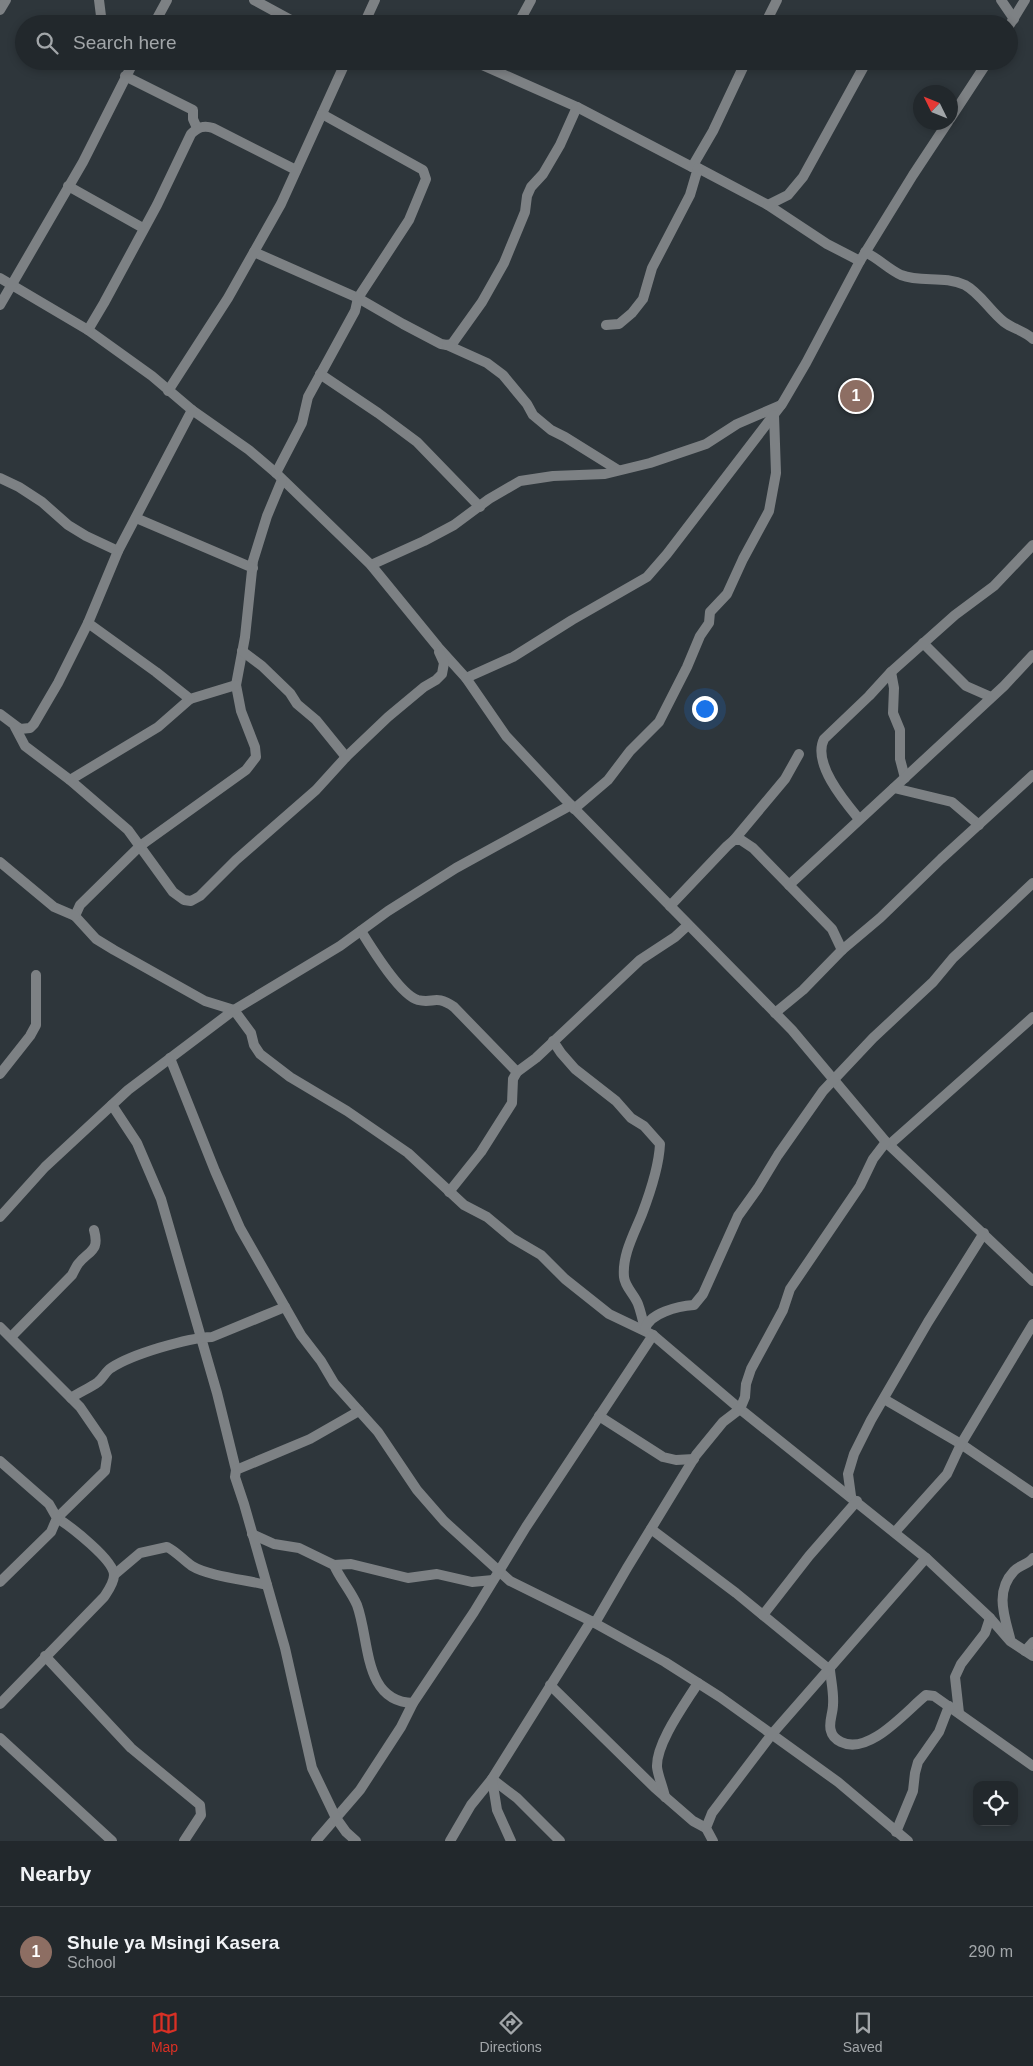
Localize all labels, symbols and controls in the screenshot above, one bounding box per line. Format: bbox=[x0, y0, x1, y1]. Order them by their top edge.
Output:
search box bbox=[15, 15, 1018, 70]
icon: search bbox=[33, 29, 61, 57]
text: Search here bbox=[73, 32, 177, 53]
north arrow bbox=[913, 85, 958, 130]
pin: 1 bbox=[840, 377, 872, 415]
your location bbox=[692, 696, 718, 722]
map controls bbox=[973, 1781, 1018, 1826]
button: locate bbox=[973, 1781, 1018, 1826]
text: Nearby bbox=[20, 1862, 91, 1885]
text: Shule ya Msingi Kasera bbox=[67, 1932, 279, 1953]
text: 1 bbox=[32, 1943, 40, 1960]
text: 290 m bbox=[969, 1943, 1013, 1960]
text: School bbox=[67, 1954, 116, 1971]
tab: Map bbox=[151, 2009, 179, 2055]
tab: Directions bbox=[480, 2009, 542, 2055]
tab: Saved bbox=[843, 2009, 882, 2055]

